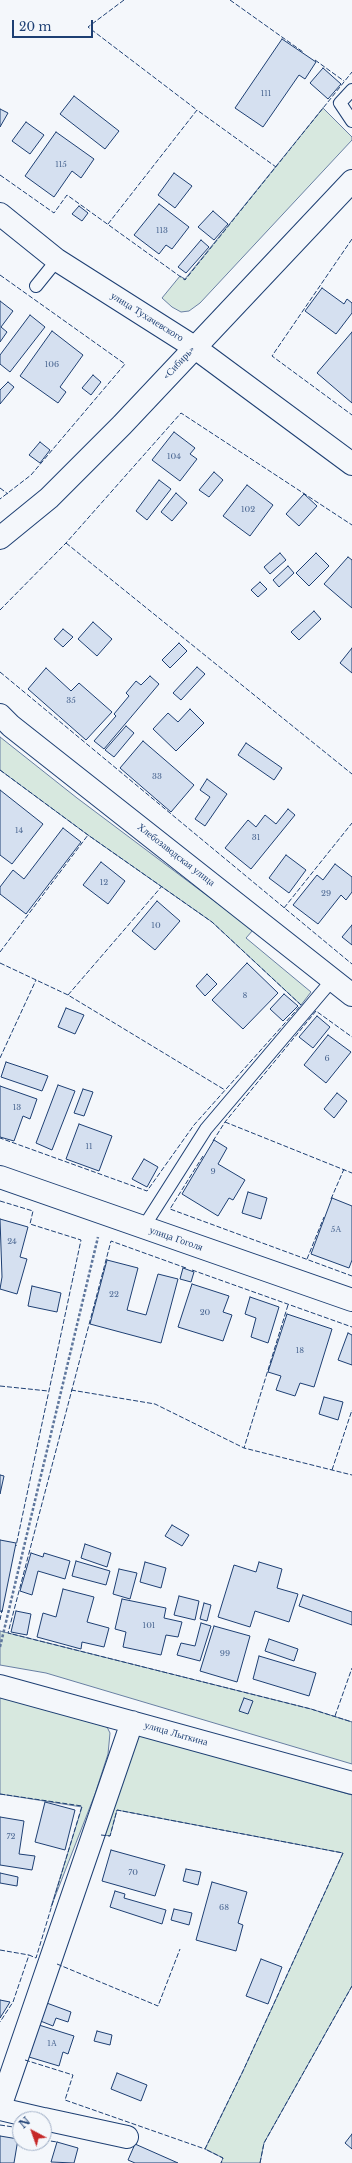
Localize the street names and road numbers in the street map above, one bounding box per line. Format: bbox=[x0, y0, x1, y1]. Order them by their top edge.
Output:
street label: улица Тухачевского bbox=[108, 290, 186, 344]
street label: «Сибирь» bbox=[160, 344, 198, 382]
street label: Хлебозаводская улица bbox=[135, 821, 217, 889]
street label: улица Гоголя bbox=[148, 1224, 204, 1254]
street label: улица Лыткина bbox=[143, 1719, 209, 1749]

